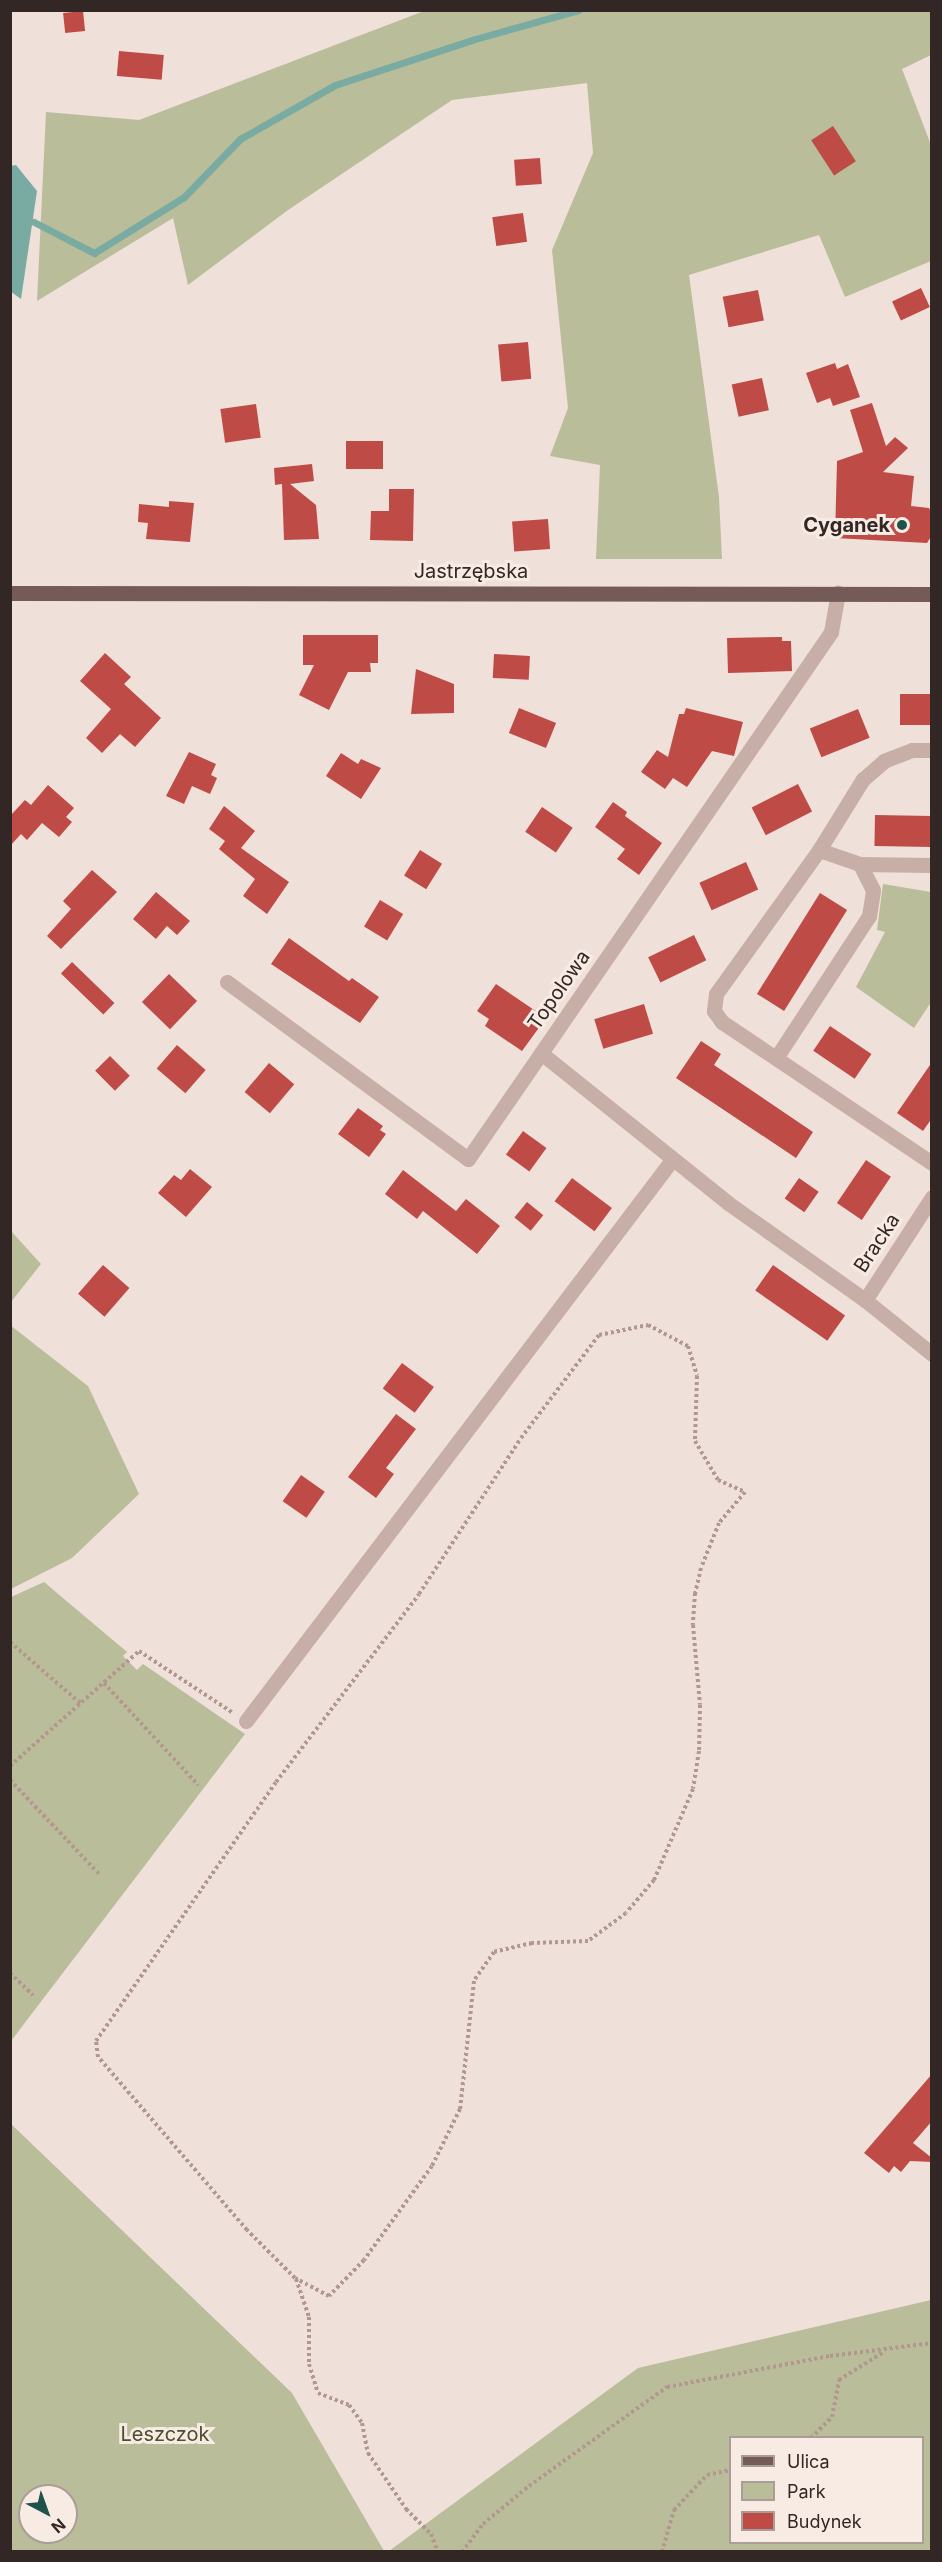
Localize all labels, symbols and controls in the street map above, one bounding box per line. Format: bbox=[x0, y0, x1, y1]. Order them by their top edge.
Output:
place label: Cyganek bbox=[803, 513, 890, 537]
marker: Cyganek bbox=[895, 518, 909, 532]
street label: Jastrzębska bbox=[414, 559, 528, 583]
street label: Topolowa bbox=[523, 946, 595, 1034]
street label: Bracka bbox=[849, 1209, 905, 1277]
park label: Leszczok bbox=[120, 2422, 210, 2446]
legend bbox=[729, 2436, 924, 2544]
text: Ulica bbox=[787, 2451, 830, 2472]
text: Park bbox=[787, 2481, 826, 2502]
north arrow bbox=[18, 2484, 78, 2544]
text: Budynek bbox=[787, 2511, 862, 2532]
text: N bbox=[47, 2515, 70, 2538]

